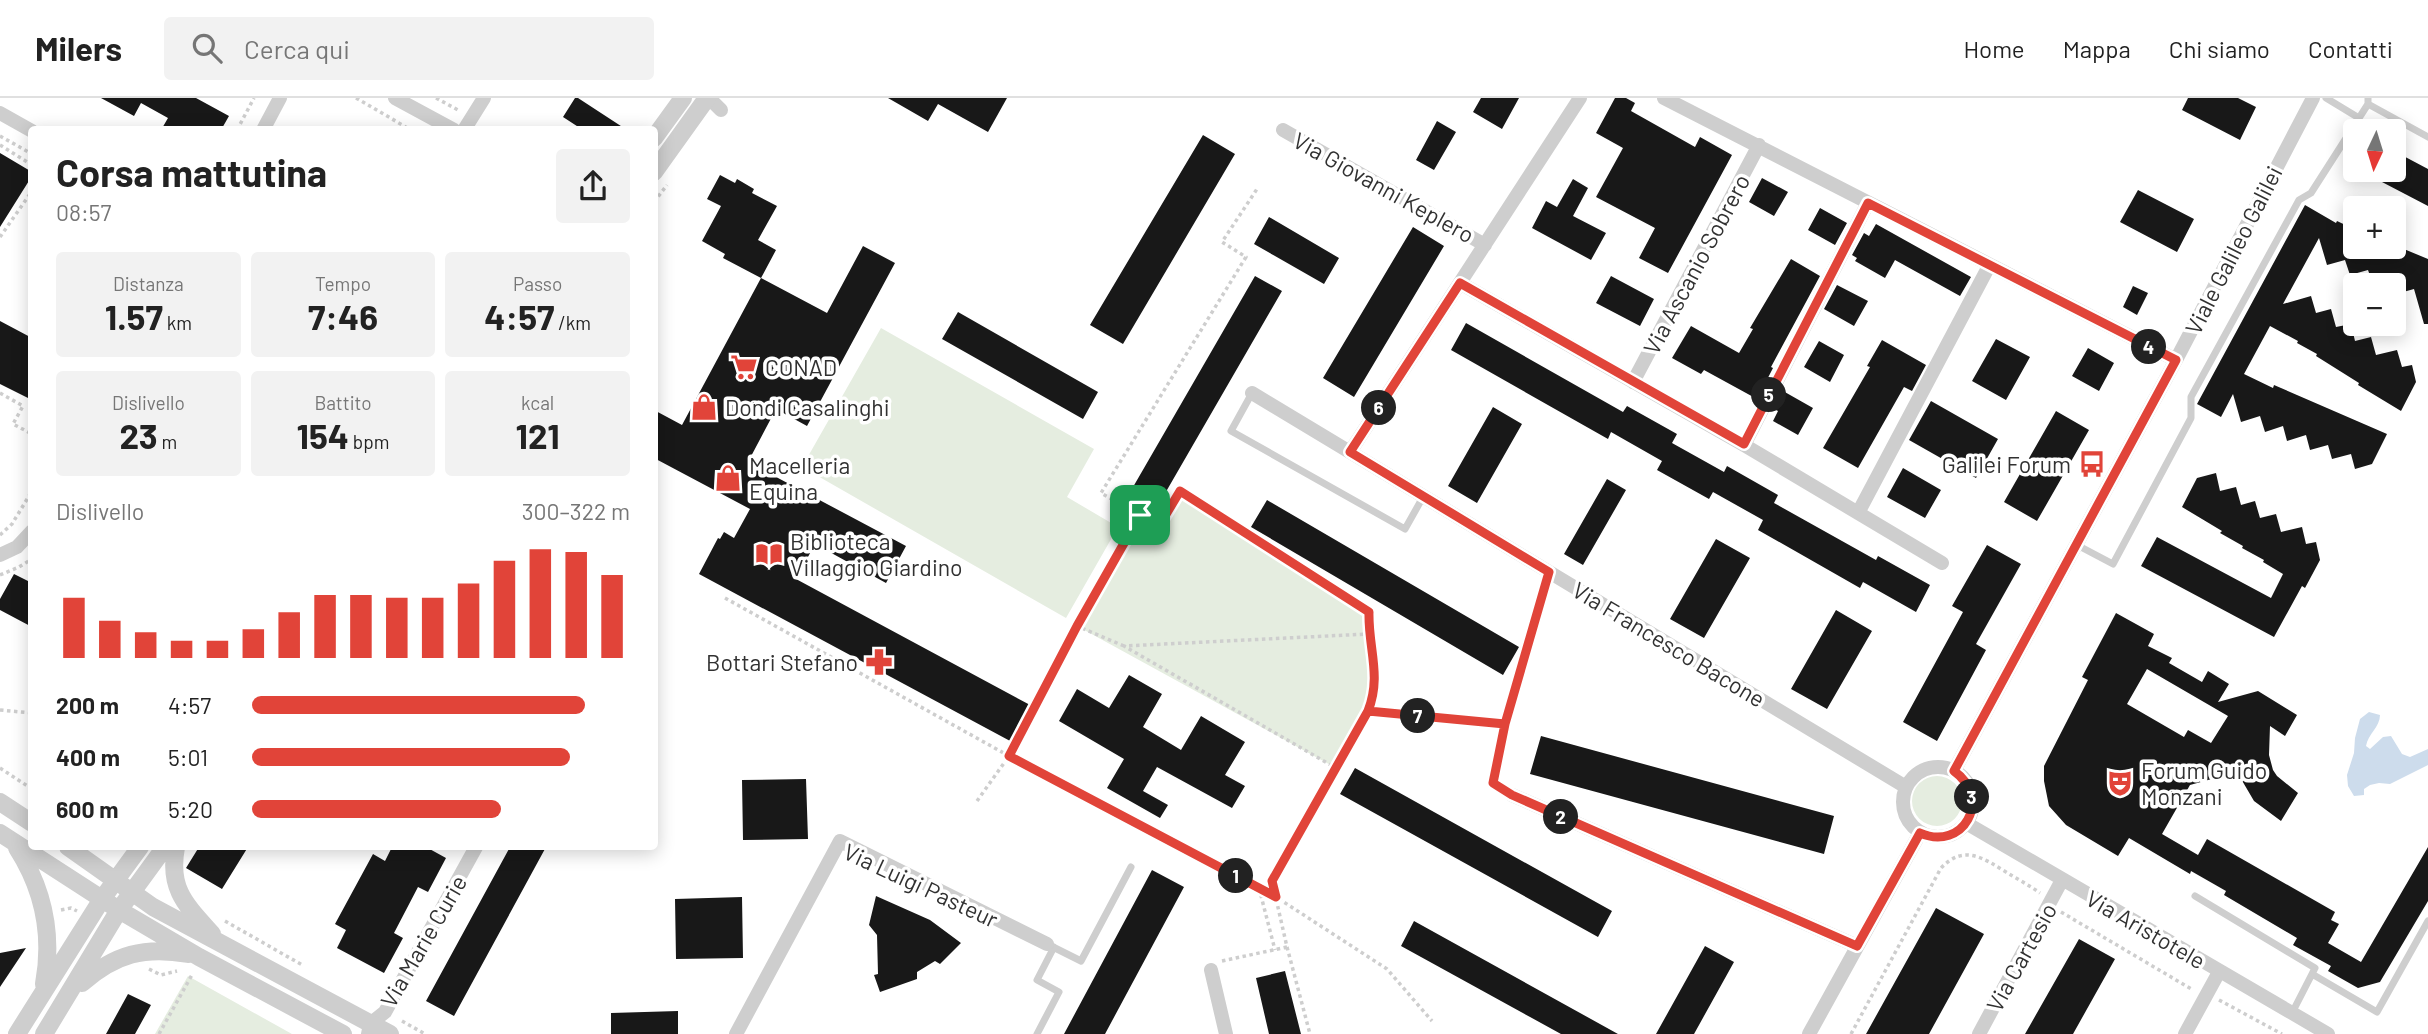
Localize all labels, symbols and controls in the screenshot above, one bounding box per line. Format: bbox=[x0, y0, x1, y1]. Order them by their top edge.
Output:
search box bbox=[164, 17, 654, 80]
text: Milers bbox=[35, 28, 122, 68]
icon: search bbox=[188, 29, 226, 67]
text: Cerca qui bbox=[244, 33, 350, 64]
text: Home bbox=[1963, 34, 2025, 63]
text: Mappa bbox=[2063, 34, 2131, 63]
text: Chi siamo bbox=[2169, 34, 2270, 63]
text: Contatti bbox=[2308, 34, 2393, 63]
north arrow bbox=[2343, 119, 2406, 182]
map controls bbox=[2343, 119, 2406, 336]
street label: Via Giovanni Keplero bbox=[1289, 126, 1479, 248]
text: Corsa mattutina bbox=[56, 149, 327, 195]
button: share bbox=[556, 149, 630, 223]
street label: Viale Galileo Galilei bbox=[2179, 161, 2287, 339]
street label: Via Ascanio Sobrero bbox=[1637, 169, 1755, 359]
button: + bbox=[2343, 196, 2406, 259]
text: 08:57 bbox=[56, 198, 111, 226]
text: Distanza bbox=[113, 272, 184, 295]
text: Tempo bbox=[315, 272, 371, 295]
text: Passo bbox=[513, 272, 562, 295]
button: − bbox=[2343, 273, 2406, 336]
text: 1.57 bbox=[105, 295, 163, 337]
text: 7:46 bbox=[308, 295, 378, 337]
text: 4:57 bbox=[484, 295, 554, 337]
text: km bbox=[163, 311, 192, 334]
text: /km bbox=[554, 311, 591, 334]
pin: 4 bbox=[2132, 330, 2166, 364]
text: 4 bbox=[2143, 335, 2154, 358]
supermarket icon: CONAD bbox=[729, 352, 759, 382]
place label: CONAD bbox=[765, 353, 837, 381]
pin: 5 bbox=[1752, 378, 1786, 412]
text: 5 bbox=[1763, 383, 1774, 406]
pin: 6 bbox=[1362, 390, 1396, 426]
text: Dislivello bbox=[112, 391, 185, 414]
text: Battito bbox=[314, 391, 372, 414]
text: kcal bbox=[521, 391, 554, 414]
shop icon: Dondi Casalinghi bbox=[689, 392, 719, 422]
place label: Dondi Casalinghi bbox=[725, 393, 890, 421]
text: 6 bbox=[1373, 396, 1384, 419]
text: 23 bbox=[120, 414, 158, 456]
text: 154 bbox=[297, 414, 349, 456]
text: 121 bbox=[516, 414, 560, 456]
text: m bbox=[158, 430, 177, 453]
text: bpm bbox=[349, 430, 389, 453]
bus stop icon: Galilei Forum bbox=[2077, 449, 2107, 479]
place label: Galilei Forum bbox=[1942, 450, 2071, 478]
place label: Macelleria Equina bbox=[749, 451, 850, 505]
shop icon: Macelleria Equina bbox=[713, 463, 743, 493]
pin bbox=[1110, 485, 1170, 545]
icon: arrive bbox=[1121, 496, 1159, 534]
text: Dislivello bbox=[56, 497, 144, 525]
text: 300–322 m bbox=[522, 497, 630, 525]
place label: Biblioteca Villaggio Giardino bbox=[790, 527, 963, 581]
library icon: Biblioteca Villaggio Giardino bbox=[754, 539, 784, 569]
street label: Via Francesco Bacone bbox=[1568, 575, 1770, 713]
pharmacy icon: Bottari Stefano bbox=[864, 647, 894, 677]
place label: Bottari Stefano bbox=[706, 648, 858, 676]
text: 200 m bbox=[56, 691, 119, 719]
text: 4:57 bbox=[168, 691, 211, 719]
pin: 7 bbox=[1400, 698, 1436, 734]
text: 7 bbox=[1413, 704, 1422, 727]
text: 400 m bbox=[56, 743, 120, 771]
text: 5:01 bbox=[168, 743, 208, 771]
place label: Forum Guido Monzani bbox=[2141, 756, 2267, 810]
theatre icon: Forum Guido Monzani bbox=[2105, 768, 2135, 798]
pin: 3 bbox=[1954, 780, 1990, 814]
text: 3 bbox=[1966, 785, 1977, 808]
text: 600 m bbox=[56, 795, 118, 823]
text: 5:20 bbox=[168, 795, 213, 823]
pin: 2 bbox=[1544, 800, 1578, 834]
text: 2 bbox=[1555, 805, 1566, 828]
street label: Via Luigi Pasteur bbox=[839, 837, 1003, 933]
pin: 1 bbox=[1218, 858, 1254, 894]
text: 1 bbox=[1232, 864, 1239, 887]
street label: Via Marie Curie bbox=[374, 870, 472, 1012]
street label: Via Aristotele bbox=[2081, 884, 2211, 974]
street label: Via Cartesio bbox=[1980, 898, 2062, 1016]

